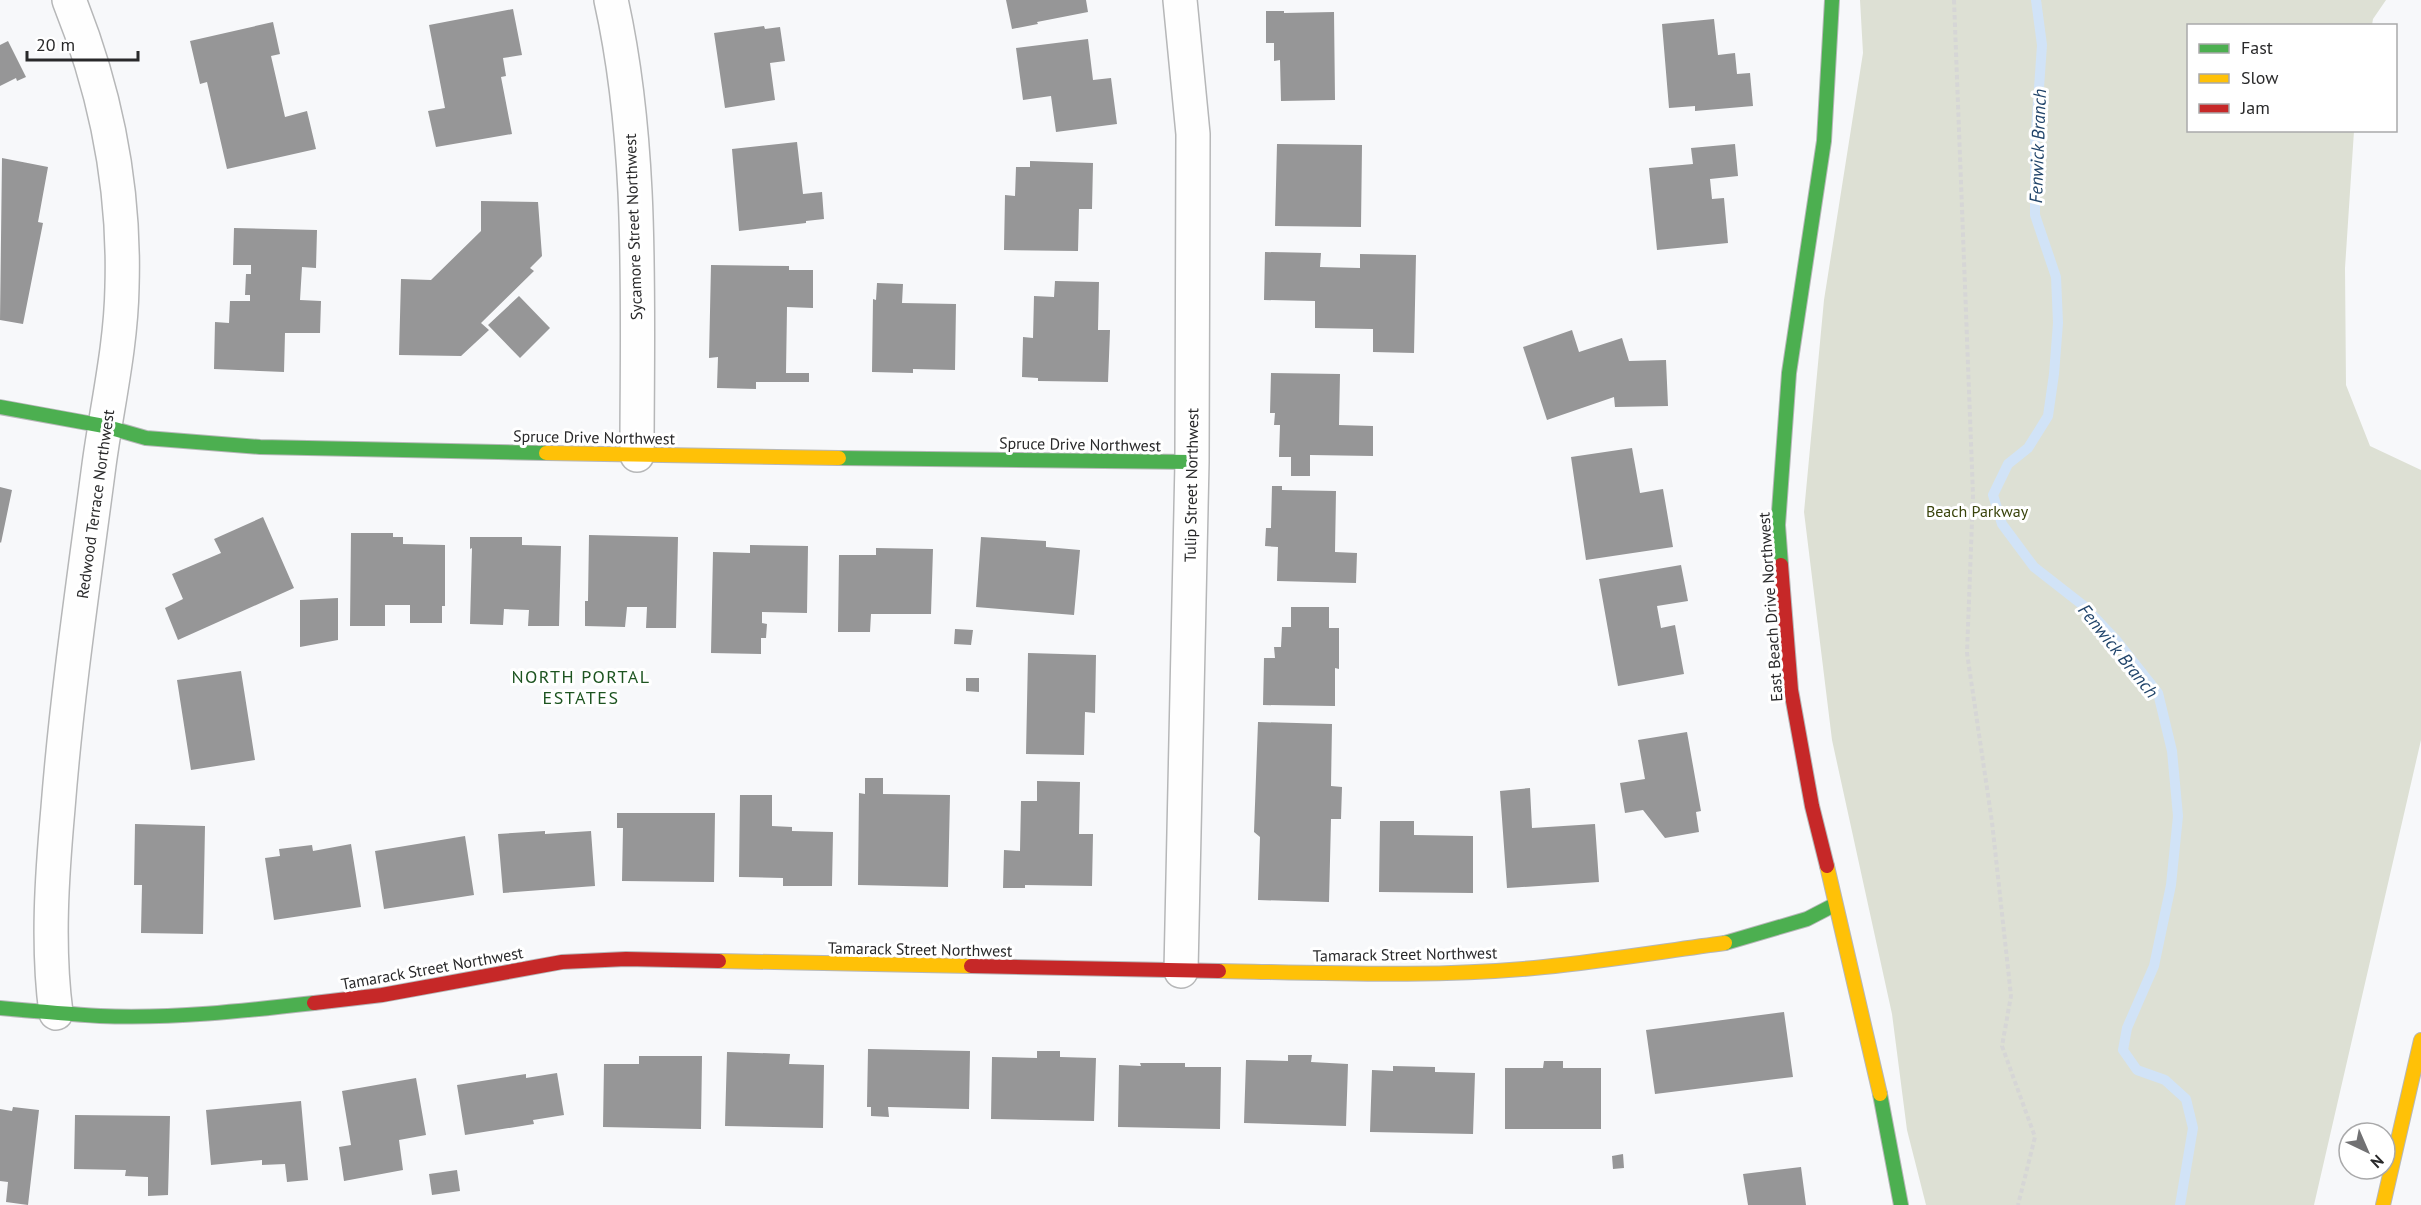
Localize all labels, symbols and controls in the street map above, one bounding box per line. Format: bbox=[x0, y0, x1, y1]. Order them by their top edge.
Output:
scale bar bbox=[27, 24, 138, 62]
legend bbox=[2187, 24, 2397, 132]
text: 20 m bbox=[36, 33, 75, 56]
text: Fast bbox=[2241, 36, 2273, 59]
text: Slow bbox=[2241, 66, 2279, 89]
water label: Fenwick Branch bbox=[2024, 88, 2051, 204]
text: Jam bbox=[2240, 96, 2270, 119]
street label: Sycamore Street Northwest bbox=[620, 133, 646, 321]
street label: Redwood Terrace Northwest bbox=[72, 407, 118, 600]
street label: Tulip Street Northwest bbox=[1180, 407, 1202, 562]
street label: Spruce Drive Northwest bbox=[513, 426, 676, 448]
street label: Spruce Drive Northwest bbox=[999, 433, 1162, 455]
park label: Beach Parkway bbox=[1926, 501, 2029, 521]
street label: East Beach Drive Northwest bbox=[1753, 511, 1787, 702]
water label: Fenwick Branch bbox=[2073, 599, 2163, 702]
district label: NORTH PORTAL ESTATES bbox=[511, 665, 651, 709]
street label: Tamarack Street Northwest bbox=[828, 937, 1013, 961]
street label: Tamarack Street Northwest bbox=[339, 942, 525, 994]
street label: Tamarack Street Northwest bbox=[1313, 942, 1498, 966]
north arrow bbox=[2337, 1121, 2397, 1181]
text: N bbox=[2367, 1151, 2388, 1173]

